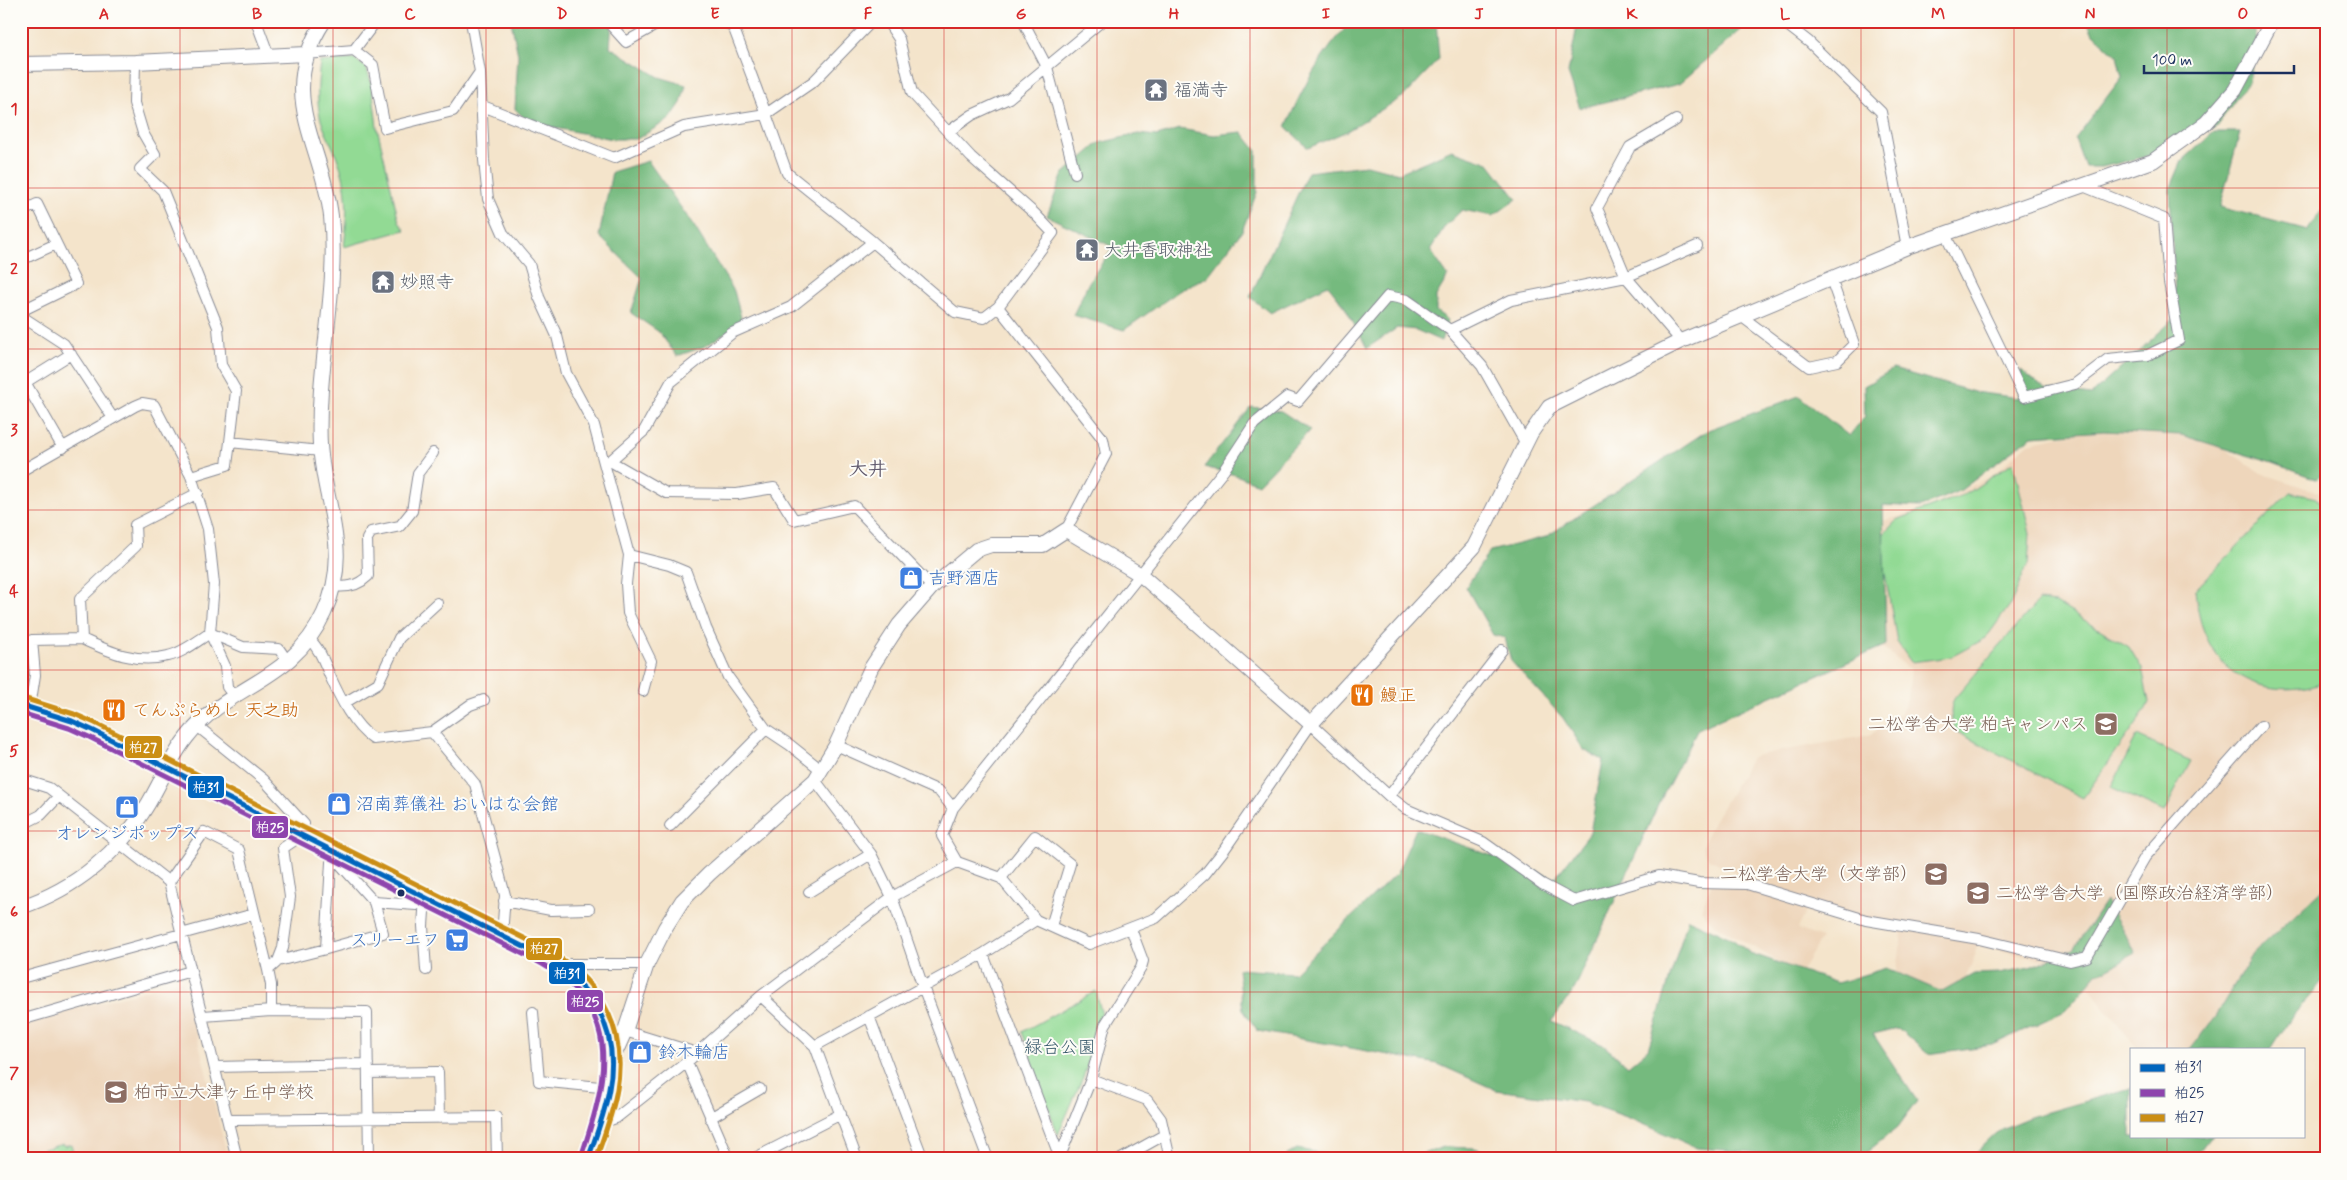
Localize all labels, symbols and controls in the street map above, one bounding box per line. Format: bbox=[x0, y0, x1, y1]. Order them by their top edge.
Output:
text: A bbox=[99, 4, 109, 25]
text: B bbox=[252, 4, 262, 25]
text: C bbox=[404, 4, 416, 25]
text: D bbox=[556, 4, 568, 25]
text: E bbox=[710, 4, 720, 25]
text: F bbox=[864, 4, 873, 25]
text: G bbox=[1016, 4, 1027, 25]
text: H bbox=[1169, 4, 1180, 25]
text: I bbox=[1322, 4, 1331, 25]
text: J bbox=[1474, 4, 1484, 25]
text: K bbox=[1626, 4, 1638, 25]
text: L bbox=[1780, 4, 1791, 25]
text: M bbox=[1931, 4, 1945, 25]
text: N bbox=[2085, 4, 2095, 25]
text: O bbox=[2238, 4, 2249, 25]
scale bar bbox=[2144, 42, 2294, 74]
text: 100 m bbox=[2152, 51, 2192, 71]
temple icon: 福満寺 bbox=[1143, 77, 1169, 103]
place label: 福満寺 bbox=[1174, 79, 1228, 103]
text: 1 bbox=[10, 99, 18, 120]
temple icon: 大井香取神社 bbox=[1074, 237, 1100, 263]
place label: 大井香取神社 bbox=[1104, 239, 1212, 263]
text: 2 bbox=[10, 259, 18, 280]
temple icon: 妙照寺 bbox=[370, 269, 396, 295]
place label: 妙照寺 bbox=[400, 271, 454, 295]
text: 3 bbox=[10, 420, 18, 441]
district label: 大井 bbox=[849, 457, 887, 482]
shop icon: 吉野酒店 bbox=[898, 565, 924, 591]
place label: 吉野酒店 bbox=[928, 567, 1000, 591]
text: 4 bbox=[9, 581, 19, 602]
restaurant icon: 鰻正 bbox=[1349, 682, 1375, 708]
place label: 鰻正 bbox=[1380, 684, 1416, 708]
restaurant icon: てんぷらめし 天之助 bbox=[101, 697, 127, 723]
place label: てんぷらめし 天之助 bbox=[132, 699, 299, 723]
school or university icon: 二松学舍大学 柏キャンパス bbox=[2093, 711, 2119, 737]
place label: 二松学舍大学 柏キャンパス bbox=[1868, 713, 2088, 737]
line badge: 柏27 bbox=[124, 735, 163, 759]
text: 柏27 bbox=[129, 739, 157, 757]
text: 5 bbox=[9, 741, 19, 762]
line badge: 柏31 bbox=[187, 775, 225, 799]
text: 柏31 bbox=[193, 779, 219, 797]
shop icon: 沼南葬儀社 おいはな会館 bbox=[326, 791, 352, 817]
place label: 沼南葬儀社 おいはな会館 bbox=[356, 793, 559, 817]
shop icon: オレンジポップス bbox=[114, 794, 140, 820]
line badge: 柏25 bbox=[251, 815, 289, 839]
text: 柏25 bbox=[256, 819, 285, 837]
place label: オレンジポップス bbox=[55, 822, 199, 846]
school or university icon: 二松学舎大学（文学部） bbox=[1923, 861, 1949, 887]
place label: 二松学舎大学（文学部） bbox=[1720, 863, 1918, 887]
school or university icon: 二松学舎大学（国際政治経済学部） bbox=[1965, 880, 1991, 906]
place label: 二松学舎大学（国際政治経済学部） bbox=[1996, 882, 2284, 906]
unlabelled marker bbox=[396, 888, 406, 898]
text: 6 bbox=[10, 902, 18, 923]
supermarket icon: スリーエフ bbox=[444, 927, 470, 953]
place label: スリーエフ bbox=[350, 929, 440, 953]
line badge: 柏27 bbox=[525, 937, 563, 961]
text: 柏27 bbox=[530, 940, 558, 958]
line badge: 柏31 bbox=[548, 961, 586, 985]
text: 柏31 bbox=[554, 965, 580, 983]
line badge: 柏25 bbox=[566, 989, 604, 1013]
text: 柏25 bbox=[571, 993, 600, 1011]
park label: 緑台公園 bbox=[1024, 1036, 1096, 1060]
shop icon: 鈴木輪店 bbox=[627, 1039, 653, 1065]
place label: 鈴木輪店 bbox=[658, 1041, 730, 1065]
legend bbox=[2130, 1048, 2304, 1138]
text: 柏31 bbox=[2174, 1058, 2202, 1078]
text: 7 bbox=[9, 1063, 19, 1084]
school or university icon: 柏市立大津ヶ丘中学校 bbox=[103, 1079, 129, 1105]
place label: 柏市立大津ヶ丘中学校 bbox=[134, 1081, 314, 1105]
text: 柏25 bbox=[2174, 1084, 2204, 1104]
text: 柏27 bbox=[2174, 1108, 2204, 1128]

